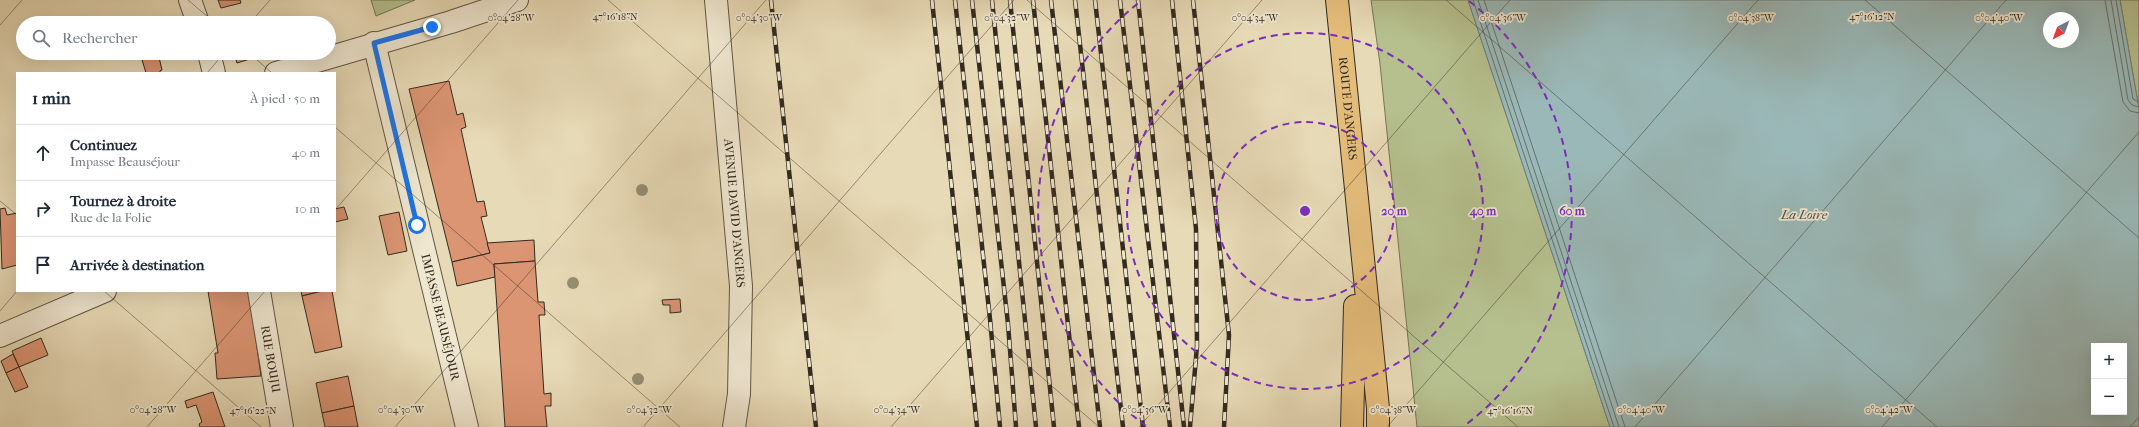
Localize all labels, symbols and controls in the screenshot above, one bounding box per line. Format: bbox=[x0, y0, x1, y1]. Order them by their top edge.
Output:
text: 47°16'18"N bbox=[592, 11, 638, 23]
text: 47°16'12"N bbox=[1849, 11, 1895, 23]
text: 0°04'28"W bbox=[488, 12, 535, 24]
text: 0°04'30"W bbox=[736, 12, 783, 24]
text: 0°04'32"W bbox=[984, 12, 1031, 24]
text: 0°04'34"W bbox=[1232, 12, 1279, 24]
text: 0°04'36"W bbox=[1480, 12, 1527, 24]
text: 0°04'38"W bbox=[1728, 12, 1775, 24]
text: 0°04'40"W bbox=[1975, 12, 2024, 24]
north arrow bbox=[2043, 12, 2079, 48]
search box bbox=[16, 16, 336, 60]
route end bbox=[423, 18, 441, 36]
icon: search bbox=[30, 27, 52, 49]
text: Rechercher bbox=[62, 29, 137, 47]
street label: ROUTE D'ANGERS bbox=[1336, 56, 1360, 161]
text: 1 min bbox=[32, 88, 71, 108]
text: À pied · 50 m bbox=[250, 91, 320, 106]
text: Continuez bbox=[70, 136, 137, 154]
street label: AVENUE DAVID D'ANGERS bbox=[721, 137, 748, 288]
icon: ahead bbox=[32, 142, 54, 164]
text: 40 m bbox=[292, 145, 320, 160]
text: Impasse Beauséjour bbox=[70, 154, 180, 169]
text: Tournez à droite bbox=[70, 192, 176, 210]
icon: right bbox=[32, 198, 54, 220]
text: 10 m bbox=[295, 201, 320, 216]
centre of rings bbox=[1298, 204, 1312, 218]
text: 20 m bbox=[1381, 204, 1408, 218]
text: 40 m bbox=[1469, 204, 1497, 219]
text: 60 m bbox=[1559, 204, 1586, 218]
water label: La Loire bbox=[1780, 207, 1828, 222]
text: Rue de la Folie bbox=[70, 210, 152, 225]
route start bbox=[408, 216, 426, 234]
street label: IMPASSE BEAUSÉJOUR bbox=[418, 252, 463, 383]
icon: arrive bbox=[32, 254, 54, 276]
text: Arrivée à destination bbox=[70, 256, 205, 274]
street label: RUE BOUJU bbox=[258, 324, 283, 394]
map controls bbox=[2091, 343, 2127, 415]
button: + bbox=[2091, 343, 2127, 379]
button: − bbox=[2091, 379, 2127, 415]
text: 0°04'28"W bbox=[130, 404, 177, 416]
text: 0°04'30"W bbox=[378, 404, 425, 416]
text: 0°04'32"W bbox=[626, 404, 673, 416]
text: 0°04'34"W bbox=[874, 404, 921, 416]
text: 0°04'36"W bbox=[1122, 404, 1169, 416]
text: 0°04'38"W bbox=[1370, 404, 1417, 416]
text: 0°04'40"W bbox=[1617, 404, 1666, 416]
text: 0°04'42"W bbox=[1865, 404, 1914, 416]
text: 47°16'22"N bbox=[230, 405, 277, 417]
text: 47°16'16"N bbox=[1487, 405, 1533, 417]

